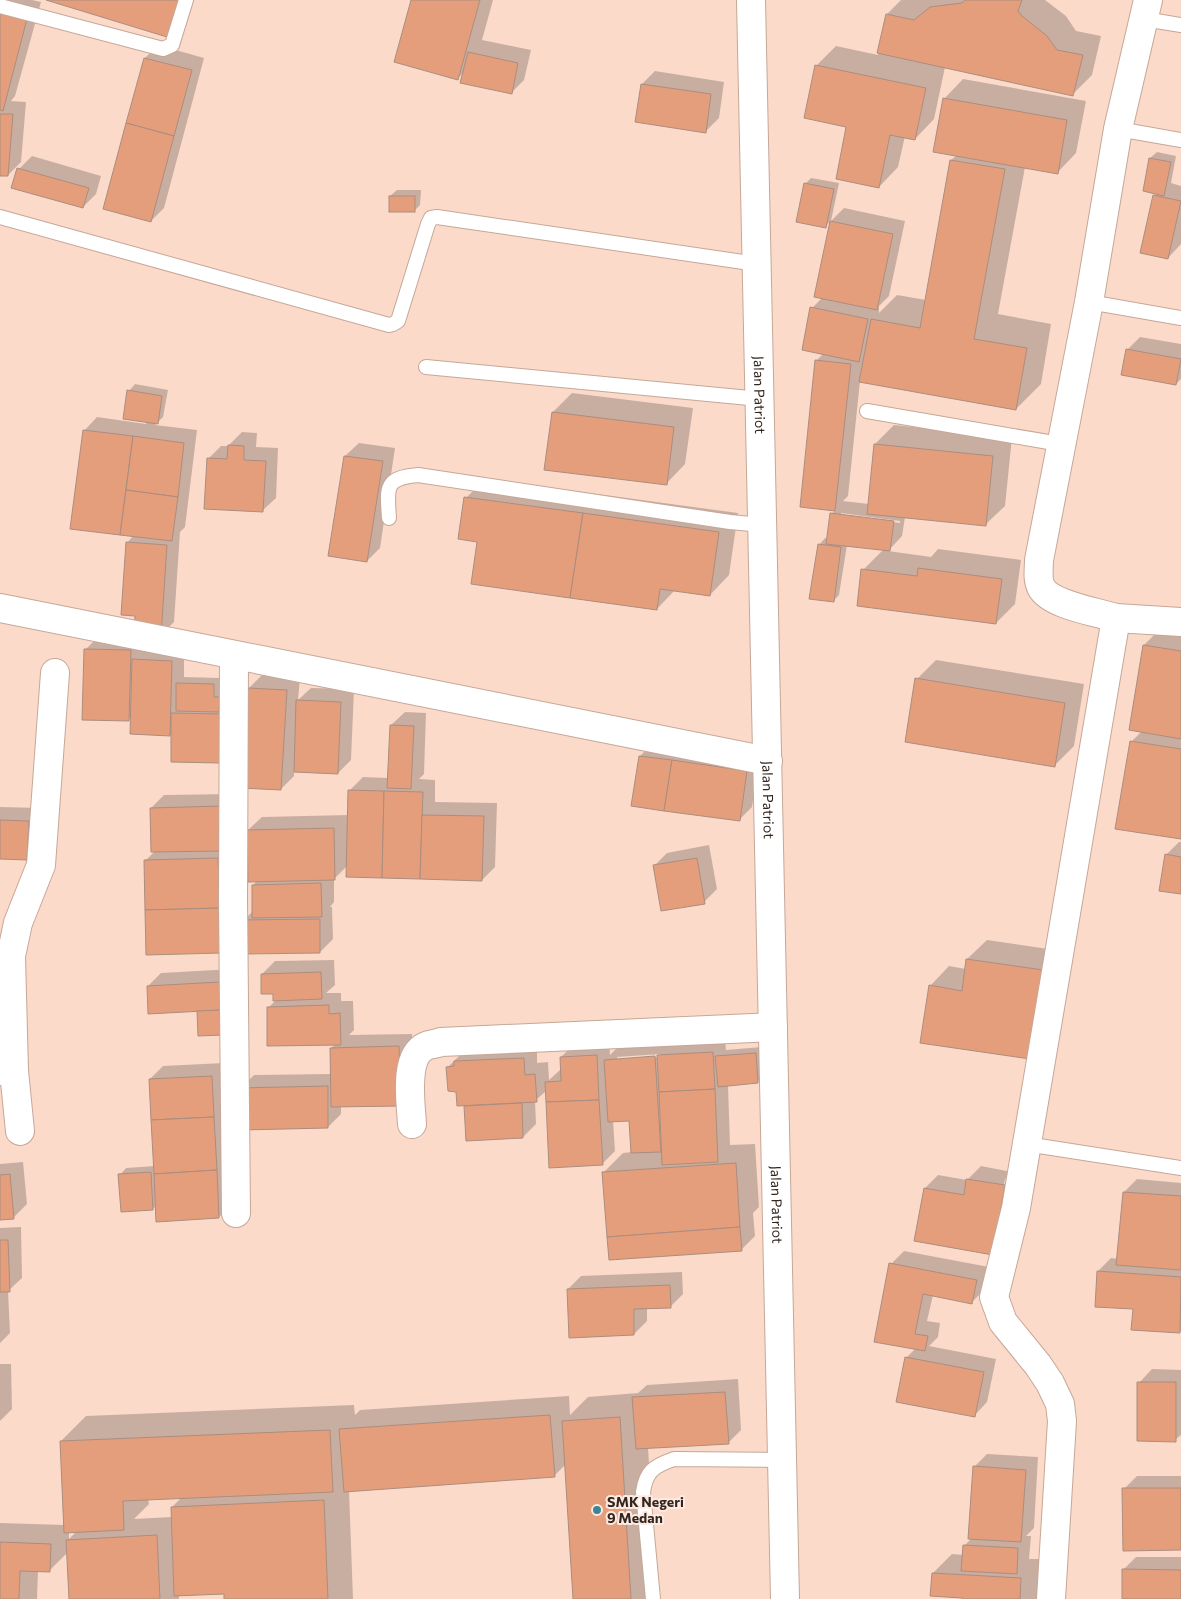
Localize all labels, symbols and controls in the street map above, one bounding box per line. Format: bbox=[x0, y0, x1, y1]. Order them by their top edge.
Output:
street label: Jalan Patriot bbox=[751, 356, 769, 434]
street label: Jalan Patriot bbox=[759, 761, 778, 839]
street label: Jalan Patriot bbox=[768, 1165, 786, 1244]
place label: SMK Negeri 9 Medan bbox=[607, 1493, 684, 1526]
marker: SMK Negeri 9 Medan bbox=[591, 1504, 603, 1516]

